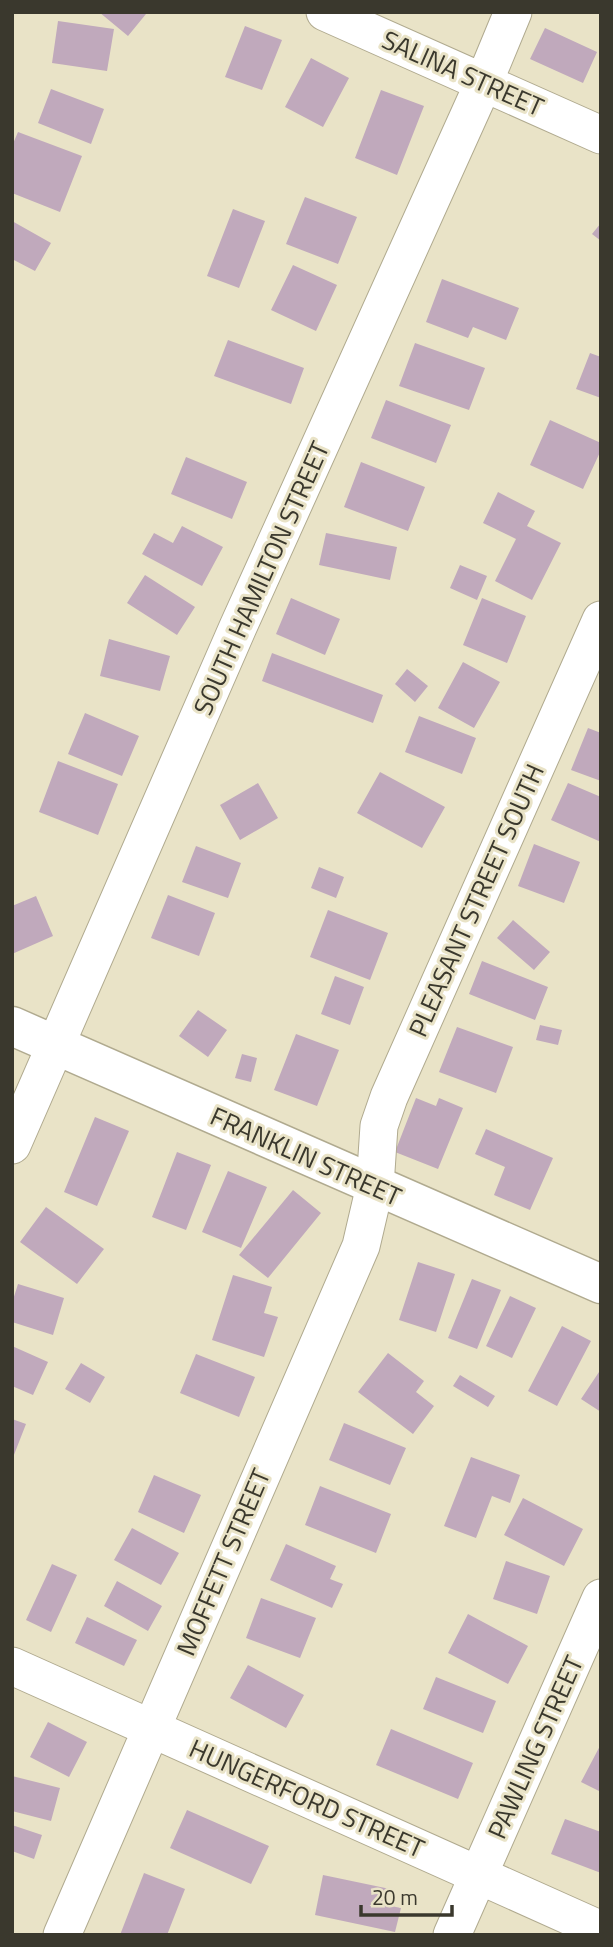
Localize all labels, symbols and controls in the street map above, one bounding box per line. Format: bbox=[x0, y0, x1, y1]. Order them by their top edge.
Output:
street label: SALINA STREET bbox=[376, 20, 550, 126]
street label: SOUTH HAMILTON STREET bbox=[183, 435, 339, 721]
street label: PLEASANT STREET SOUTH bbox=[398, 757, 554, 1043]
street label: FRANKLIN STREET bbox=[204, 1096, 408, 1216]
street label: MOFFETT STREET bbox=[166, 1462, 280, 1662]
street label: PAWLING STREET bbox=[477, 1649, 593, 1845]
street label: HUNGERFORD STREET bbox=[183, 1729, 431, 1868]
scale bar bbox=[361, 1874, 452, 1918]
text: 20 m bbox=[372, 1881, 418, 1913]

